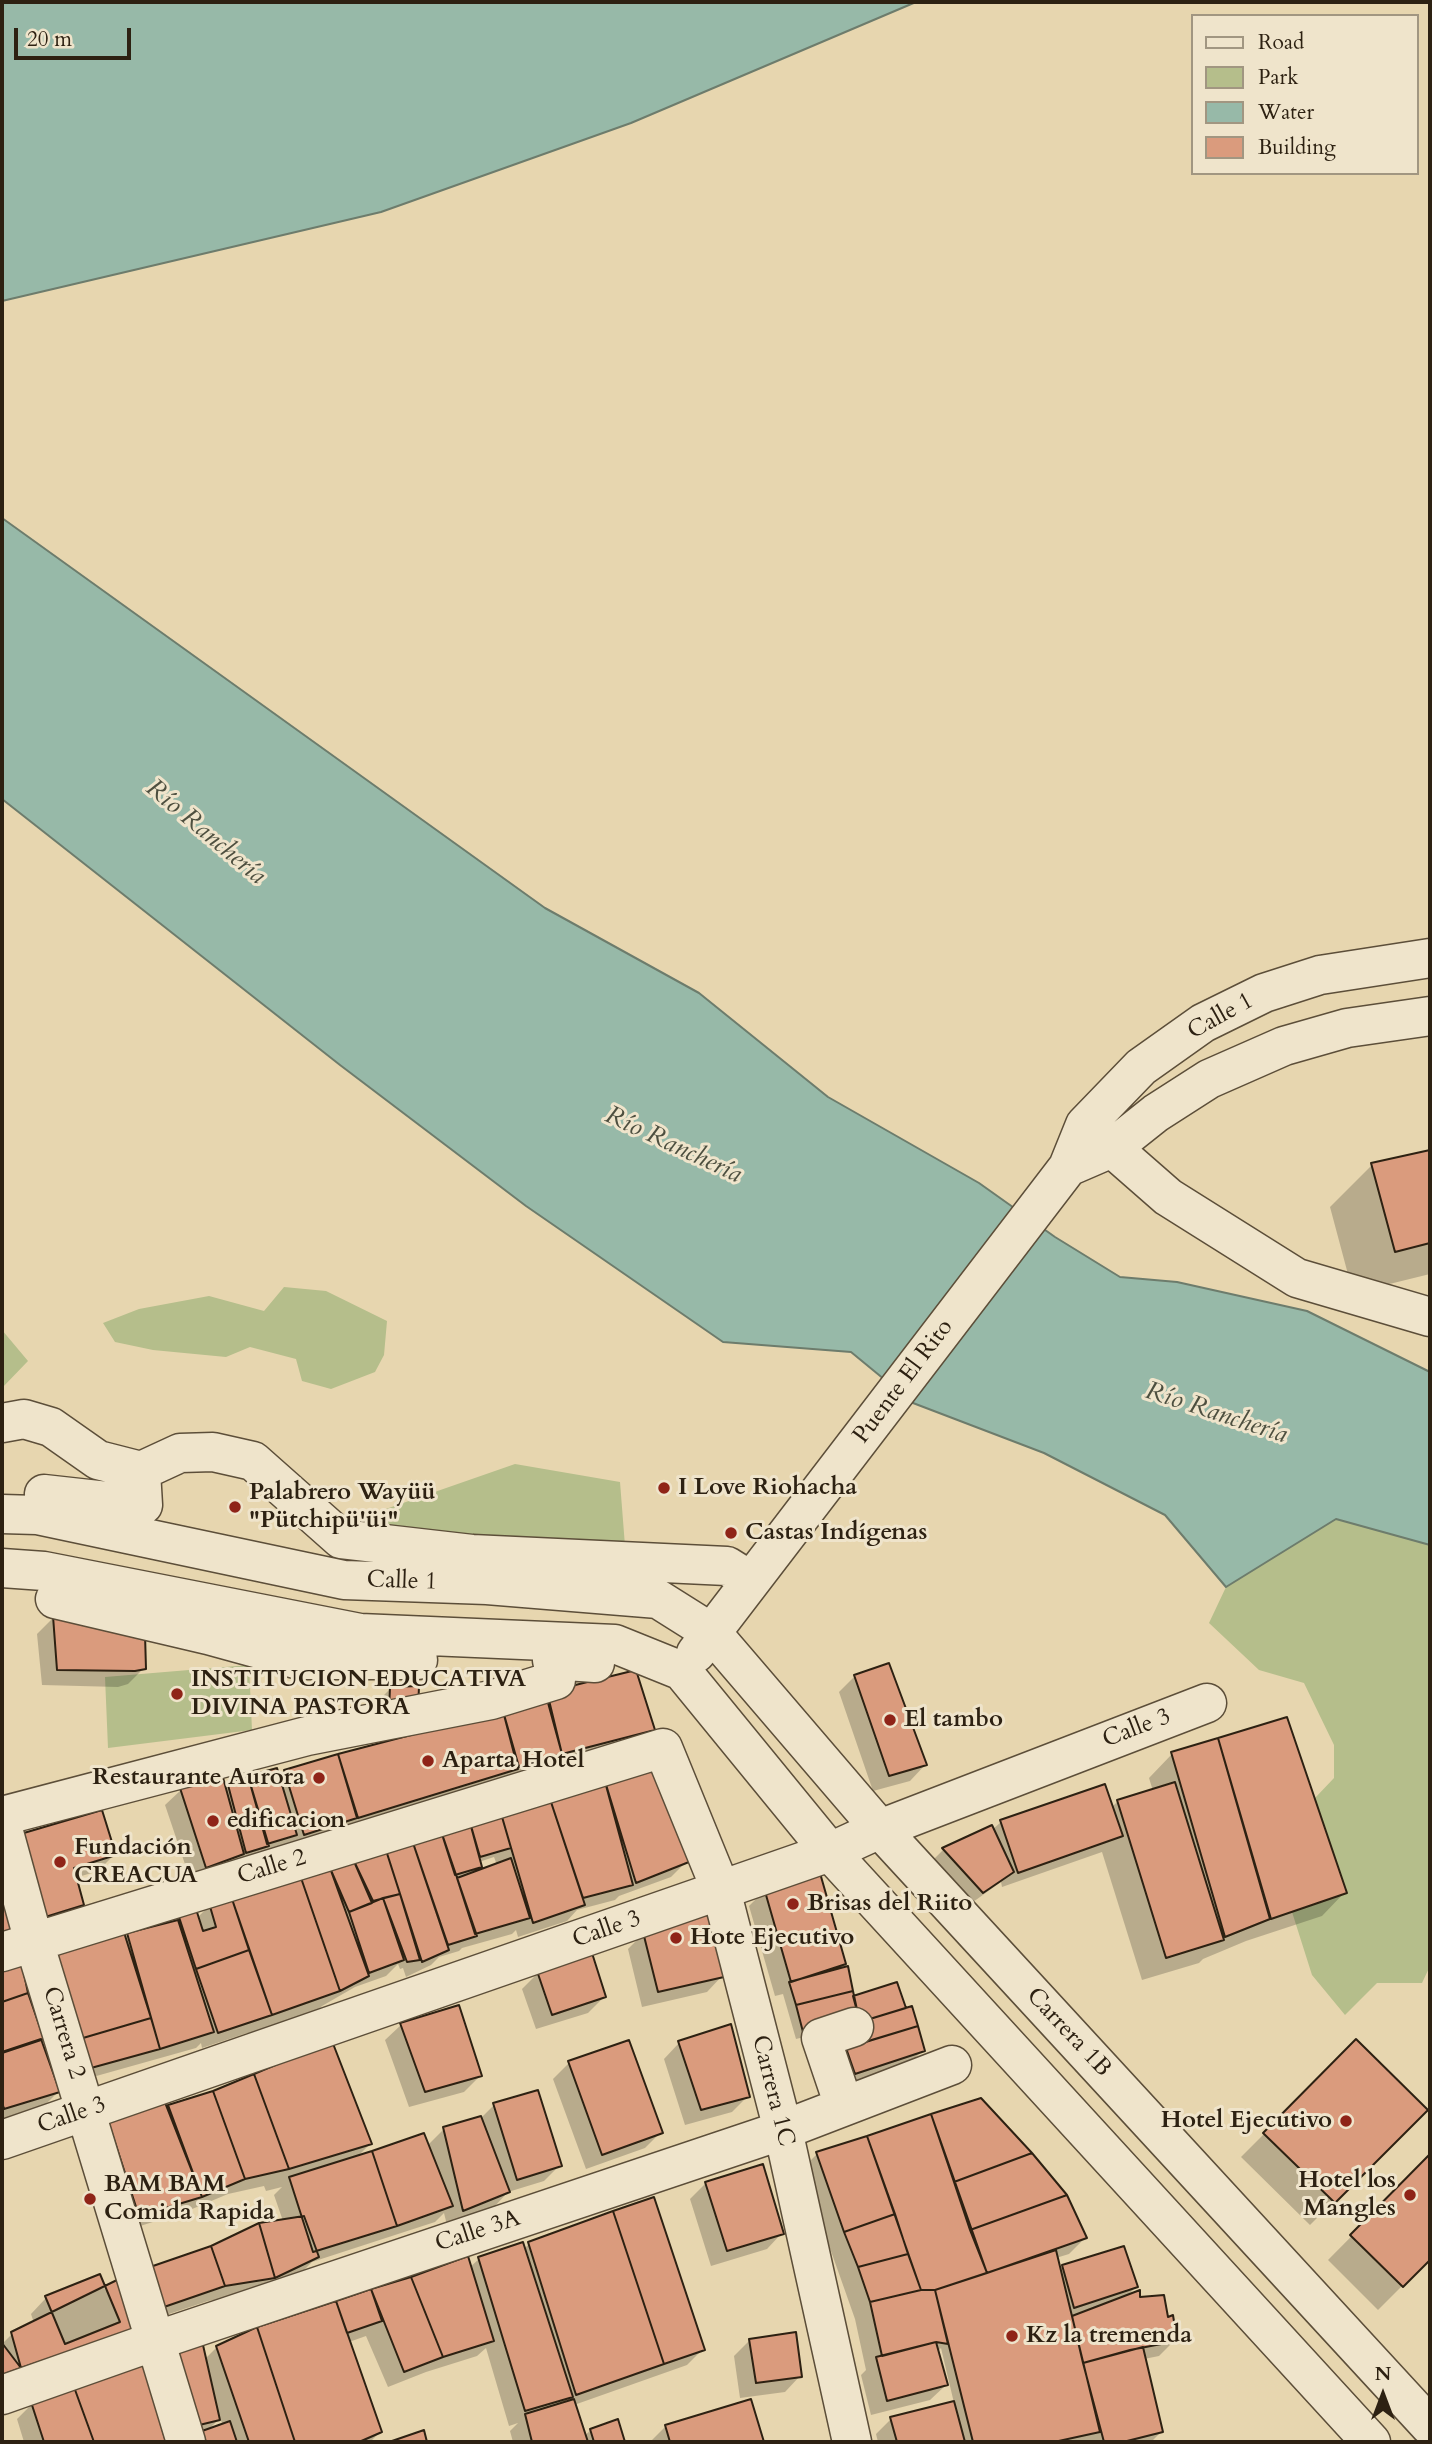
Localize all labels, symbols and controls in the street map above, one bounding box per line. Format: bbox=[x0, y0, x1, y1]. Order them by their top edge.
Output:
scale bar bbox=[18, 14, 135, 58]
legend bbox=[1190, 14, 1418, 175]
text: 20 m bbox=[27, 25, 72, 54]
text: Road bbox=[1258, 28, 1304, 57]
text: Park bbox=[1258, 63, 1298, 92]
text: Water bbox=[1258, 98, 1314, 127]
text: Building bbox=[1258, 133, 1336, 162]
water label: Río Ranchería bbox=[139, 774, 271, 892]
street label: Calle 1 bbox=[1183, 987, 1259, 1047]
water label: Río Ranchería bbox=[600, 1101, 746, 1191]
street label: Puente El Rito bbox=[848, 1314, 960, 1450]
water label: Río Ranchería bbox=[1141, 1376, 1291, 1452]
place label: I Love Riohacha bbox=[678, 1474, 857, 1502]
place label: Palabrero Wayüü "Pütchipü'üi" bbox=[249, 1479, 436, 1535]
marker: I Love Riohacha bbox=[656, 1480, 672, 1496]
marker: Palabrero Wayüü "Pütchipü'üi" bbox=[227, 1499, 243, 1515]
place label: Castas Indígenas bbox=[745, 1519, 927, 1547]
marker: Castas Indígenas bbox=[723, 1525, 739, 1541]
street label: Calle 1 bbox=[366, 1566, 438, 1598]
place label: INSTITUCION EDUCATIVA DIVINA PASTORA bbox=[191, 1666, 526, 1722]
marker: INSTITUCION EDUCATIVA DIVINA PASTORA bbox=[169, 1686, 185, 1702]
street label: Calle 3 bbox=[1099, 1703, 1175, 1755]
place label: El tambo bbox=[904, 1706, 1003, 1734]
marker: El tambo bbox=[882, 1712, 898, 1728]
place label: Aparta Hotel bbox=[442, 1747, 585, 1775]
marker: Aparta Hotel bbox=[420, 1753, 436, 1769]
place label: Restaurante Aurora bbox=[92, 1764, 305, 1792]
marker: Restaurante Aurora bbox=[311, 1770, 327, 1786]
place label: edificacion bbox=[227, 1807, 345, 1835]
marker: edificacion bbox=[205, 1813, 221, 1829]
place label: Fundación CREACUA bbox=[74, 1834, 198, 1890]
street label: Calle 2 bbox=[234, 1844, 310, 1892]
marker: Fundación CREACUA bbox=[52, 1854, 68, 1870]
place label: Brisas del Riito bbox=[807, 1890, 972, 1918]
marker: Brisas del Riito bbox=[785, 1896, 801, 1912]
street label: Calle 3 bbox=[569, 1905, 645, 1955]
place label: Hote Ejecutivo bbox=[690, 1924, 854, 1952]
marker: Hote Ejecutivo bbox=[668, 1930, 684, 1946]
street label: Carrera 1B bbox=[1020, 1982, 1116, 2084]
street label: Carrera 2 bbox=[35, 1983, 91, 2083]
street label: Carrera 1C bbox=[744, 2033, 800, 2149]
street label: Calle 3 bbox=[34, 2091, 110, 2141]
place label: Hotel Ejecutivo bbox=[1161, 2107, 1332, 2135]
marker: Hotel Ejecutivo bbox=[1338, 2113, 1354, 2129]
place label: Hotel los Mangles bbox=[1298, 2167, 1396, 2223]
place label: BAM BAM Comida Rapida bbox=[104, 2171, 275, 2227]
marker: Hotel los Mangles bbox=[1402, 2187, 1418, 2203]
marker: BAM BAM Comida Rapida bbox=[82, 2191, 98, 2207]
street label: Calle 3A bbox=[432, 2205, 524, 2259]
place label: Kz la tremenda bbox=[1026, 2322, 1192, 2350]
marker: Kz la tremenda bbox=[1004, 2328, 1020, 2344]
north arrow bbox=[1348, 2360, 1418, 2430]
text: N bbox=[1375, 2361, 1391, 2387]

